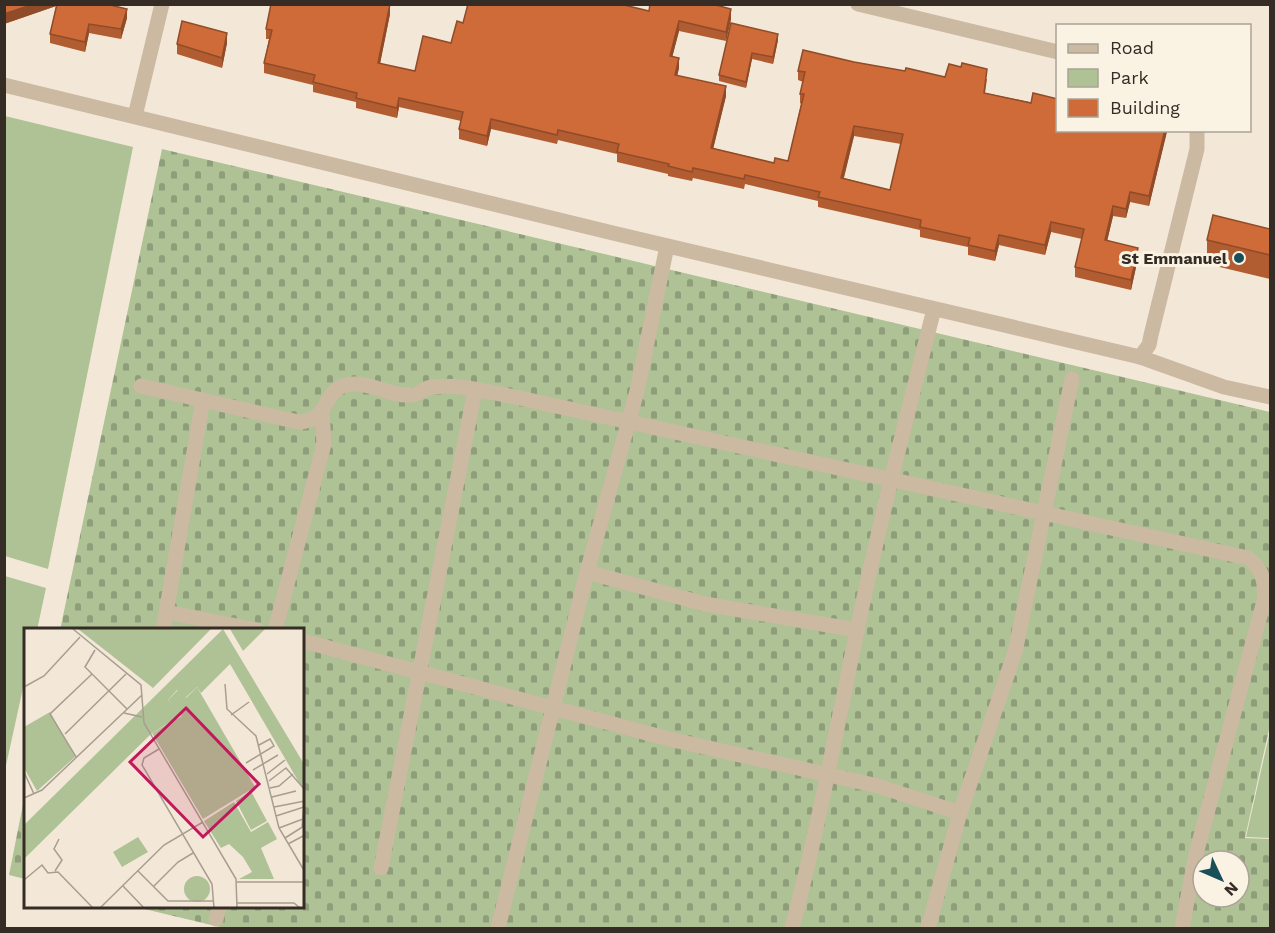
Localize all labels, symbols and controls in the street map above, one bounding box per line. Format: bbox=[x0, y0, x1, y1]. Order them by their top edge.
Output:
legend bbox=[1056, 24, 1251, 132]
text: Road bbox=[1110, 37, 1154, 58]
text: Park bbox=[1110, 67, 1149, 88]
text: Building bbox=[1110, 97, 1180, 118]
place label: St Emmanuel bbox=[1121, 249, 1228, 268]
marker: St Emmanuel bbox=[1232, 251, 1246, 265]
inset map bbox=[24, 628, 304, 909]
north arrow bbox=[1191, 849, 1251, 909]
text: N bbox=[1220, 878, 1242, 900]

